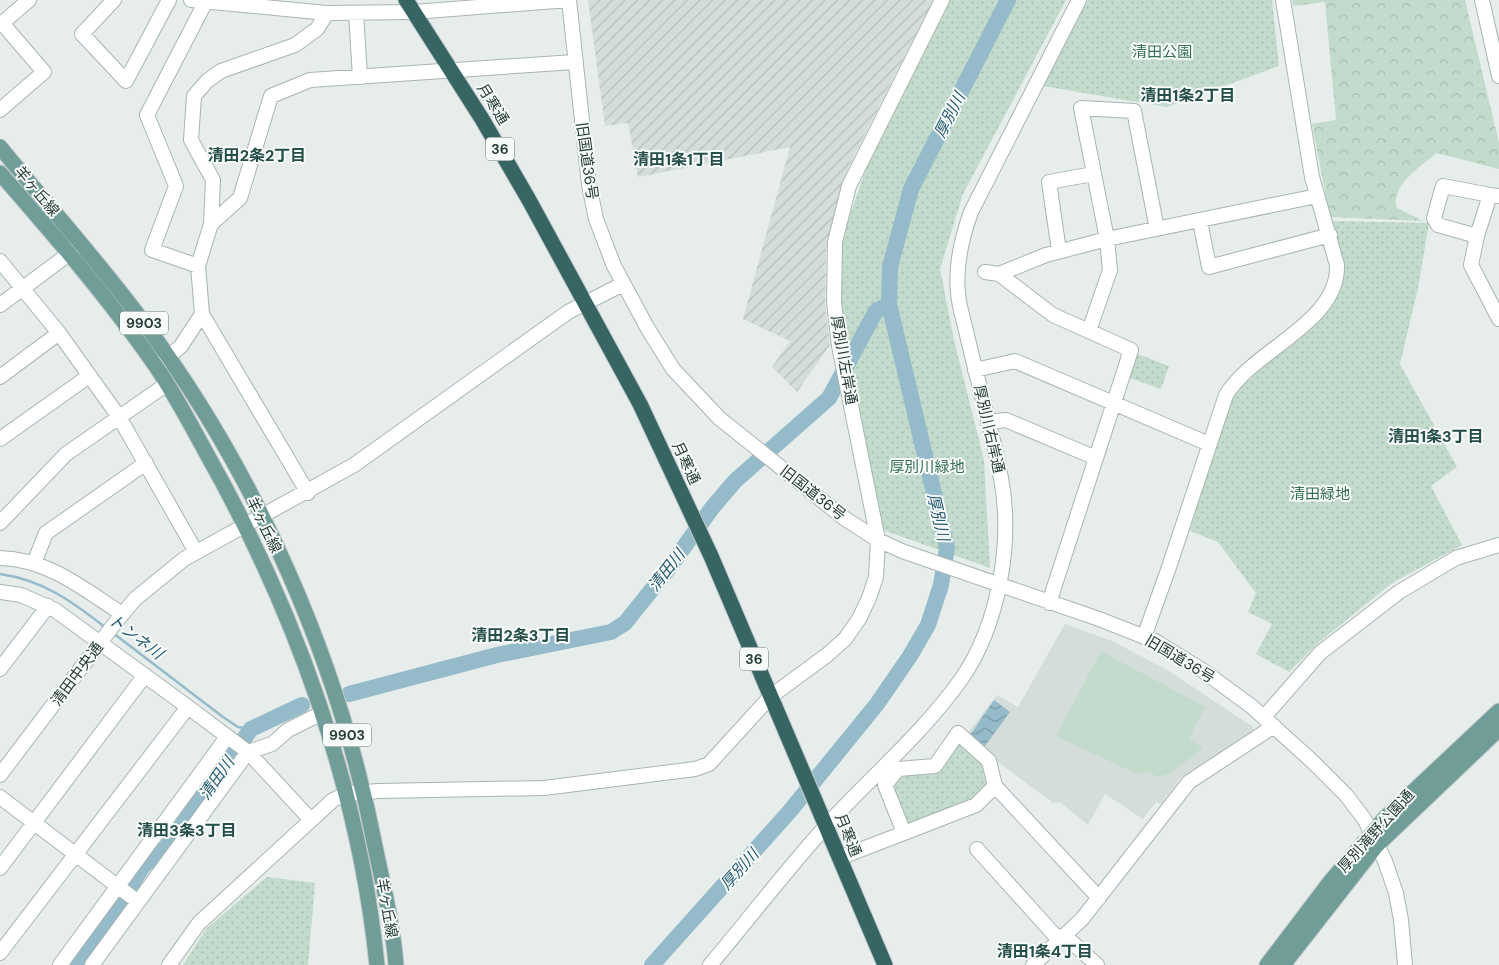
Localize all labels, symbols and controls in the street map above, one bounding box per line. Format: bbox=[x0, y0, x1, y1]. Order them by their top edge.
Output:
park label: 清田公園 bbox=[1132, 42, 1192, 62]
street label: 月寒通 bbox=[473, 80, 513, 128]
district label: 清田1条2丁目 bbox=[1140, 85, 1236, 106]
water label: 厚別川 bbox=[929, 87, 971, 141]
street label: 旧国道36号 bbox=[572, 121, 602, 201]
road number: 36 bbox=[486, 138, 514, 160]
district label: 清田2条2丁目 bbox=[208, 145, 306, 166]
district label: 清田1条1丁目 bbox=[633, 149, 725, 170]
street label: 羊ヶ丘線 bbox=[10, 162, 64, 220]
road number: 9903 bbox=[120, 312, 168, 334]
street label: 厚別川左岸通 bbox=[826, 314, 862, 406]
street label: 厚別川右岸通 bbox=[969, 383, 1009, 475]
district label: 清田1条3丁目 bbox=[1388, 426, 1484, 447]
street label: 月寒通 bbox=[667, 438, 705, 488]
park label: 厚別川緑地 bbox=[889, 457, 965, 477]
street label: 旧国道36号 bbox=[776, 461, 850, 525]
park label: 清田緑地 bbox=[1290, 484, 1350, 504]
water label: 厚別川 bbox=[923, 491, 955, 545]
street label: 羊ヶ丘線 bbox=[242, 494, 286, 556]
water label: 清田川 bbox=[643, 543, 691, 596]
water label: トンネ川 bbox=[104, 609, 169, 665]
district label: 清田2条3丁目 bbox=[472, 625, 570, 646]
street label: 旧国道36号 bbox=[1141, 630, 1219, 688]
street label: 清田中央通 bbox=[46, 638, 108, 710]
road number: 36 bbox=[740, 648, 768, 671]
road number: 9903 bbox=[323, 724, 371, 746]
water label: 清田川 bbox=[194, 751, 240, 804]
street label: 厚別滝野公園通 bbox=[1333, 785, 1419, 877]
street label: 月寒通 bbox=[830, 810, 866, 860]
district label: 清田3条3丁目 bbox=[137, 820, 237, 841]
water label: 厚別川 bbox=[716, 843, 765, 894]
street label: 羊ヶ丘線 bbox=[372, 877, 402, 939]
district label: 清田1条4丁目 bbox=[997, 941, 1093, 962]

